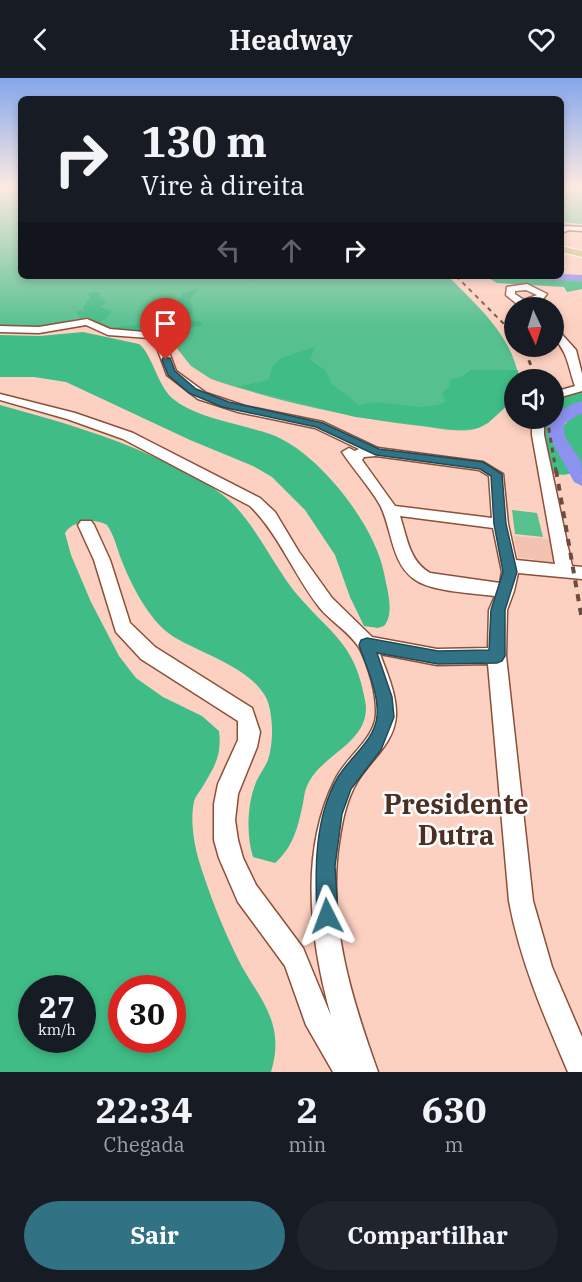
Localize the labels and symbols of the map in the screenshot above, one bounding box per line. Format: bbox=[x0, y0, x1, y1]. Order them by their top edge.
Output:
north arrow bbox=[504, 297, 564, 357]
pin bbox=[140, 298, 191, 360]
district label: Presidente Dutra bbox=[383, 786, 529, 852]
position arrow bbox=[295, 884, 359, 948]
speed limit sign: 30 bbox=[108, 975, 186, 1053]

